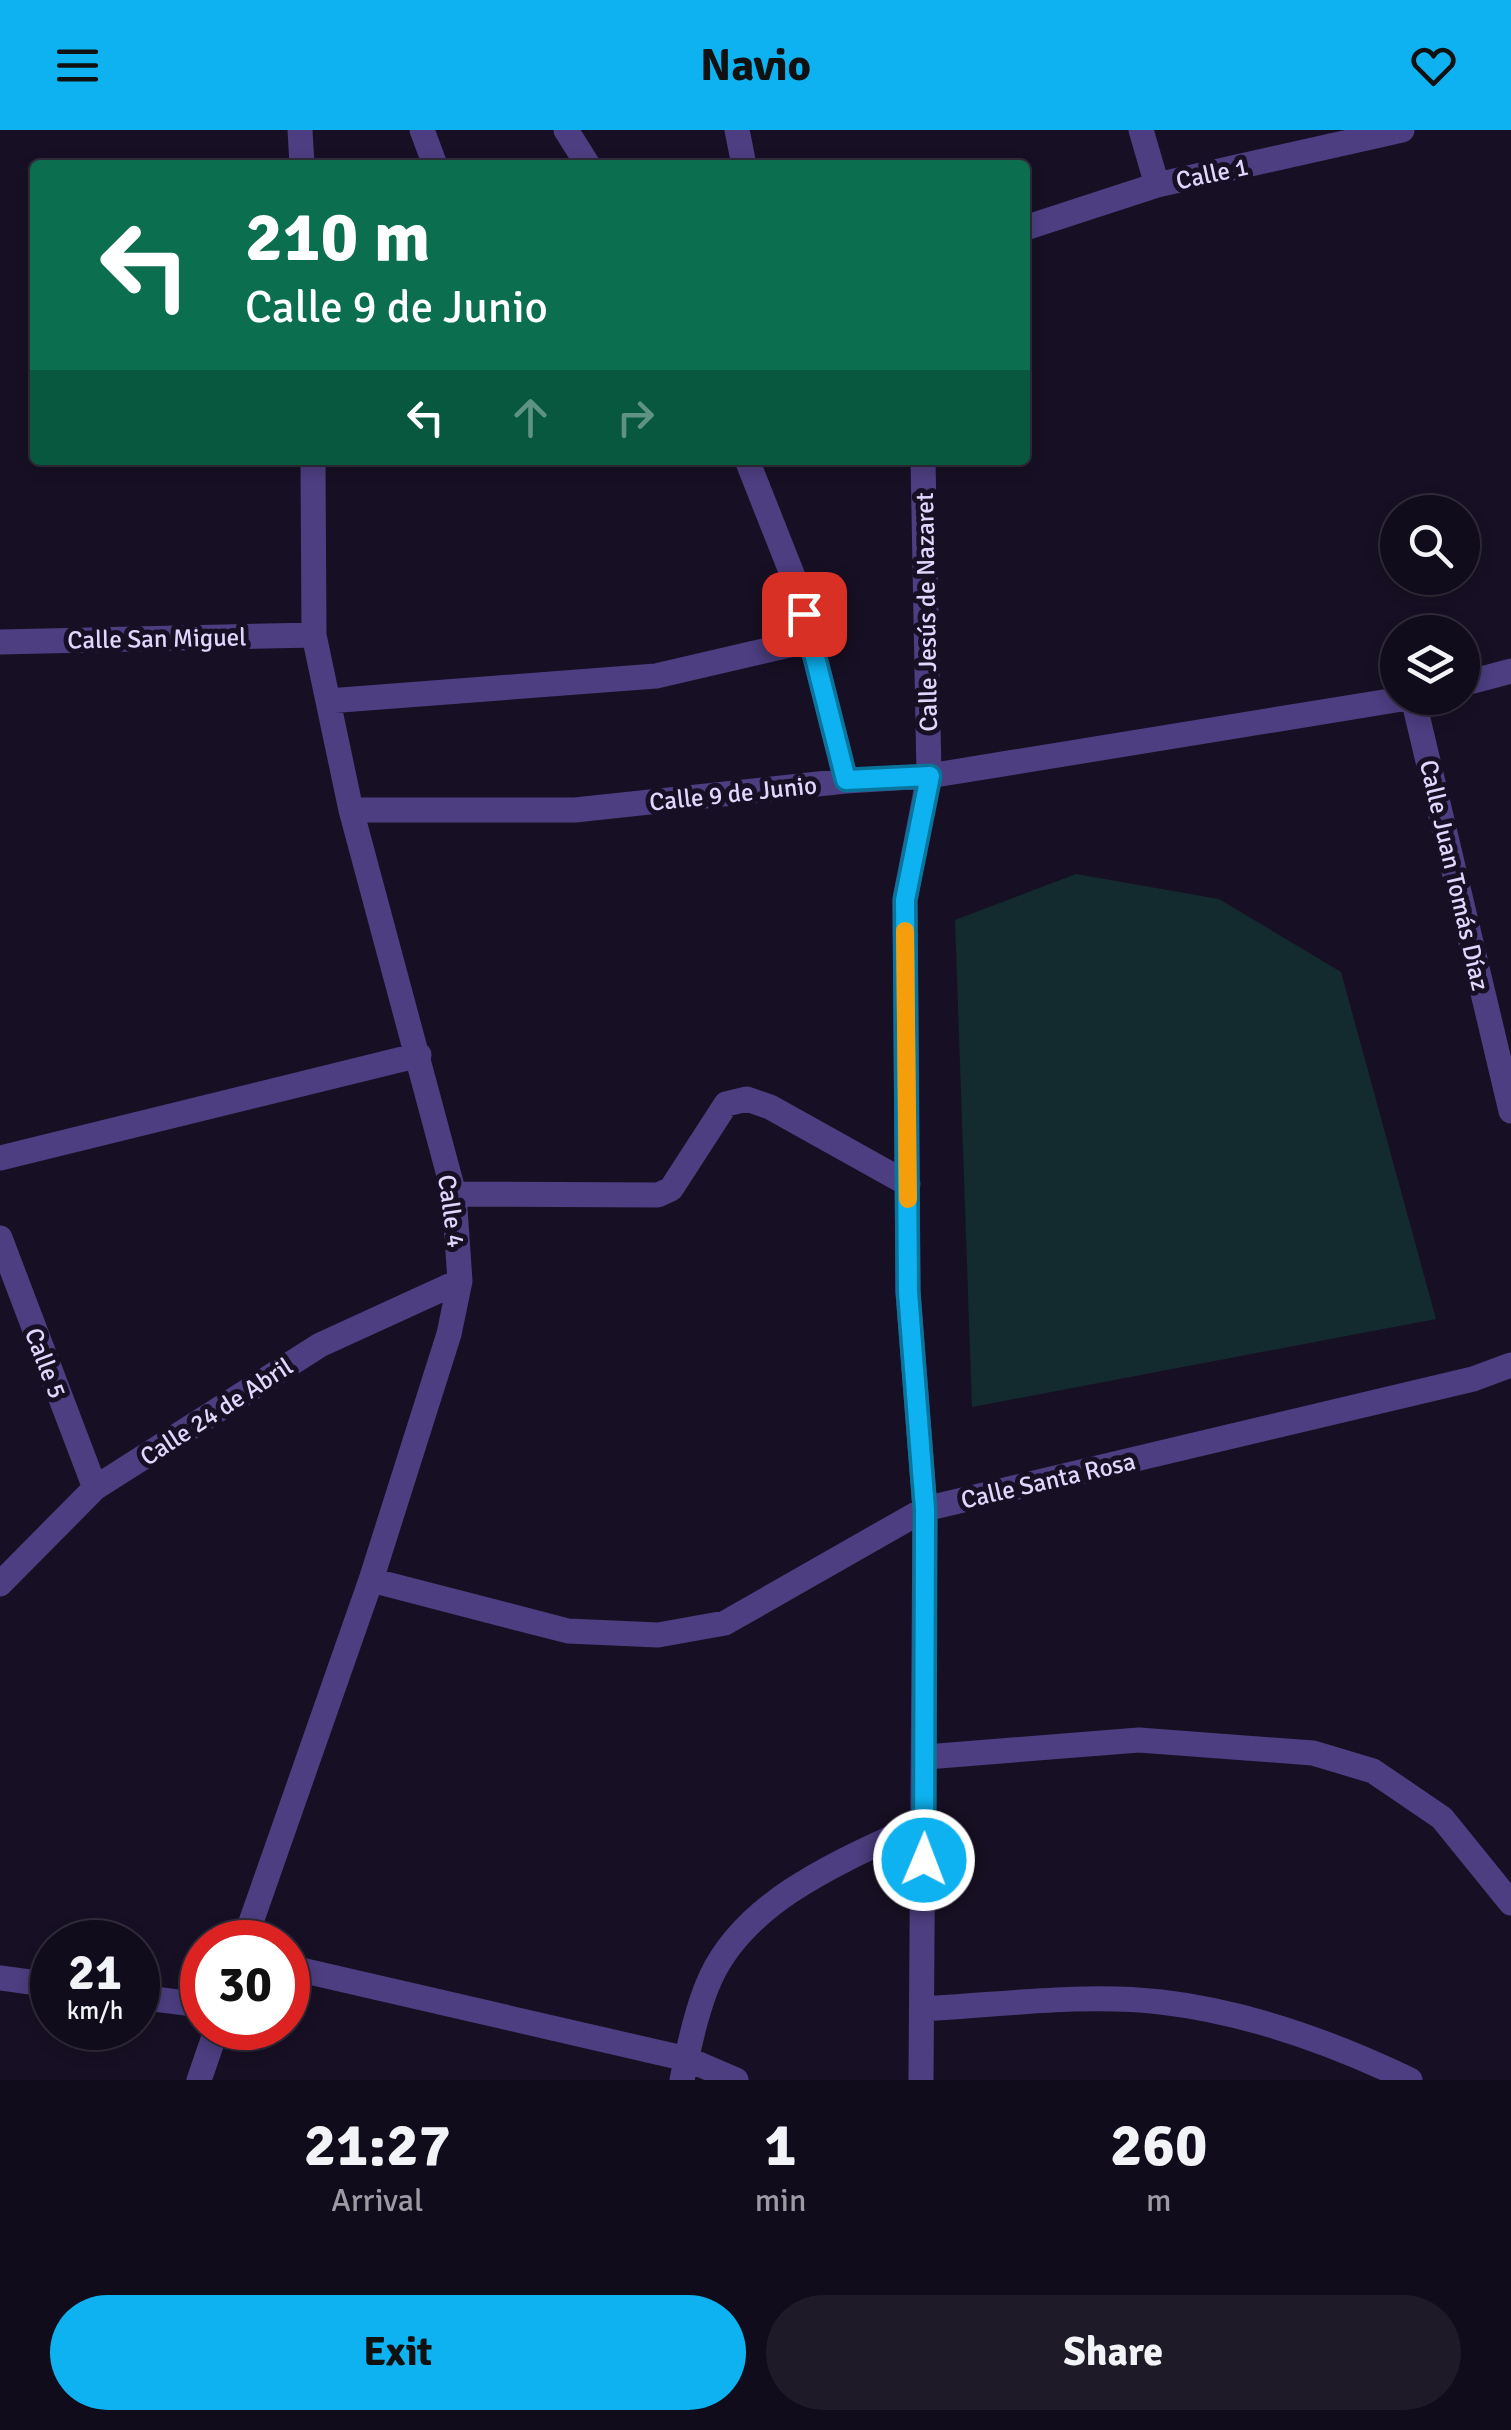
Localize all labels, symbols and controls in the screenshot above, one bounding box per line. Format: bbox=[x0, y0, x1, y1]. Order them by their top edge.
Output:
icon: menu bbox=[50, 38, 105, 93]
text: Navio bbox=[700, 38, 811, 93]
icon: heart bbox=[1406, 38, 1461, 93]
street label: Calle 1 bbox=[1173, 151, 1251, 196]
text: 210 m bbox=[245, 194, 430, 280]
icon: left bbox=[80, 200, 210, 330]
text: Calle 9 de Junio bbox=[245, 280, 548, 335]
icon: left bbox=[398, 390, 453, 445]
icon: ahead bbox=[503, 390, 558, 445]
icon: right bbox=[608, 390, 663, 445]
street label: Calle Jesús de Nazaret bbox=[909, 492, 944, 732]
map controls bbox=[1380, 495, 1480, 715]
button: search bbox=[1380, 495, 1480, 595]
pin bbox=[762, 572, 847, 657]
icon: arrive bbox=[777, 587, 832, 642]
button: layers bbox=[1380, 615, 1480, 715]
street label: Calle San Miguel bbox=[67, 621, 247, 656]
street label: Calle Juan Tomás Díaz bbox=[1413, 757, 1496, 993]
street label: Calle 9 de Junio bbox=[648, 769, 818, 818]
street label: Calle 4 bbox=[431, 1173, 472, 1250]
street label: Calle 5 bbox=[18, 1323, 73, 1403]
street label: Calle 24 de Abril bbox=[134, 1351, 298, 1472]
street label: Calle Santa Rosa bbox=[958, 1445, 1138, 1516]
position arrow bbox=[872, 1808, 976, 1912]
speed limit sign: 30 bbox=[180, 1920, 310, 2050]
text: 21 bbox=[68, 1942, 122, 2004]
text: km/h bbox=[67, 1995, 123, 2026]
text: 21:27 bbox=[304, 2109, 451, 2183]
text: 1 bbox=[764, 2109, 797, 2183]
text: 260 bbox=[1110, 2109, 1207, 2183]
text: Arrival bbox=[331, 2181, 423, 2220]
text: min bbox=[755, 2181, 806, 2220]
text: m bbox=[1146, 2181, 1171, 2220]
button: Exit bbox=[50, 2295, 746, 2410]
button: Share bbox=[766, 2295, 1461, 2410]

